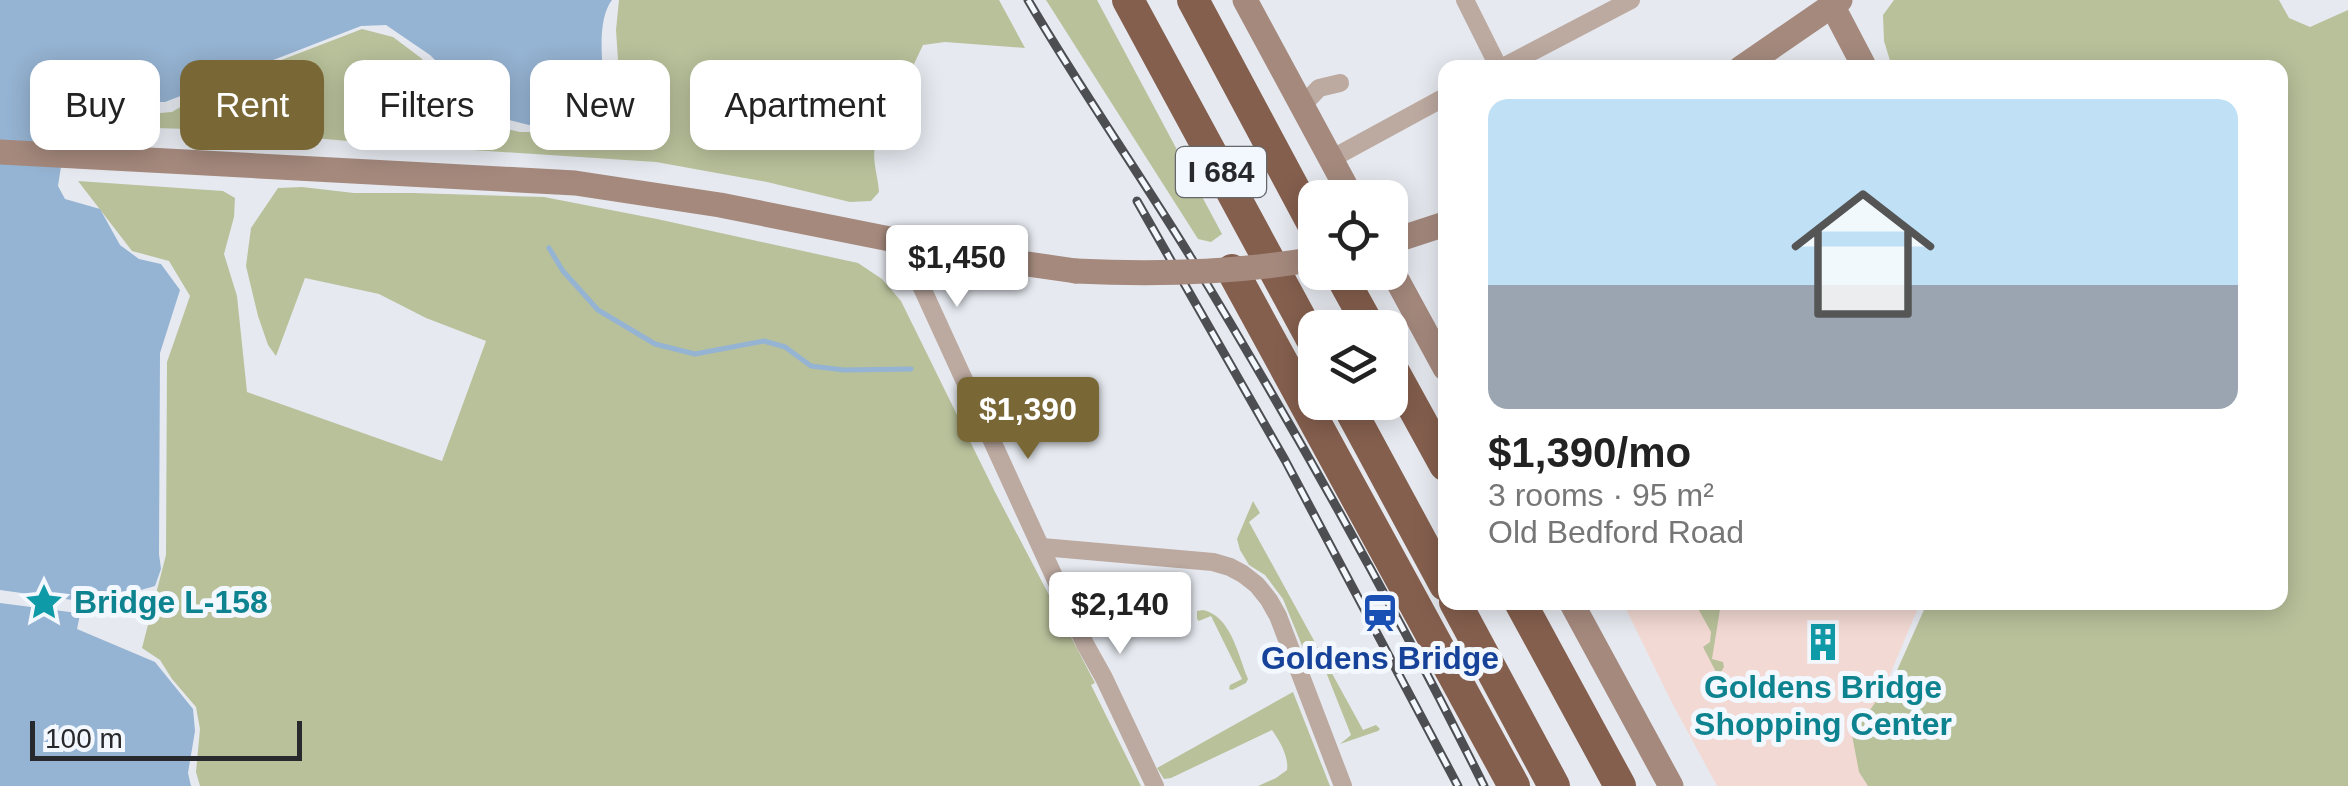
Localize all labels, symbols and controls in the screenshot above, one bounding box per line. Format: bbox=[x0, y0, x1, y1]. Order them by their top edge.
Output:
chip: Buy bbox=[30, 60, 160, 150]
chip: Rent bbox=[180, 60, 324, 150]
chip: Filters bbox=[344, 60, 510, 150]
chip: New bbox=[530, 60, 670, 150]
chip: Apartment bbox=[690, 60, 921, 150]
road number: I 684 bbox=[1176, 147, 1266, 197]
icon: home bbox=[1773, 164, 1953, 344]
map controls bbox=[1298, 180, 1408, 420]
button: locate bbox=[1298, 180, 1408, 290]
pin: $1,450 bbox=[876, 225, 1038, 310]
text: $1,450 bbox=[908, 239, 1006, 275]
button: layers bbox=[1298, 310, 1408, 420]
pin: $1,390 bbox=[947, 377, 1109, 462]
text: $1,390 bbox=[979, 391, 1077, 427]
text: $1,390/mo bbox=[1488, 429, 1691, 476]
text: 3 rooms · 95 m² bbox=[1488, 477, 1714, 513]
text: Old Bedford Road bbox=[1488, 514, 1744, 550]
pin: $2,140 bbox=[1039, 572, 1201, 657]
place icon: Bridge L-158 bbox=[23, 581, 65, 623]
place label: Bridge L-158 bbox=[74, 584, 268, 620]
text: $2,140 bbox=[1071, 586, 1169, 622]
station icon: Goldens Bridge bbox=[1359, 592, 1401, 634]
building icon: Goldens Bridge Shopping Center bbox=[1802, 621, 1844, 663]
place label: Goldens Bridge bbox=[1261, 640, 1499, 676]
place label: Goldens Bridge Shopping Center bbox=[1694, 669, 1952, 742]
scale bar bbox=[30, 716, 302, 760]
text: 100 m bbox=[45, 723, 123, 754]

